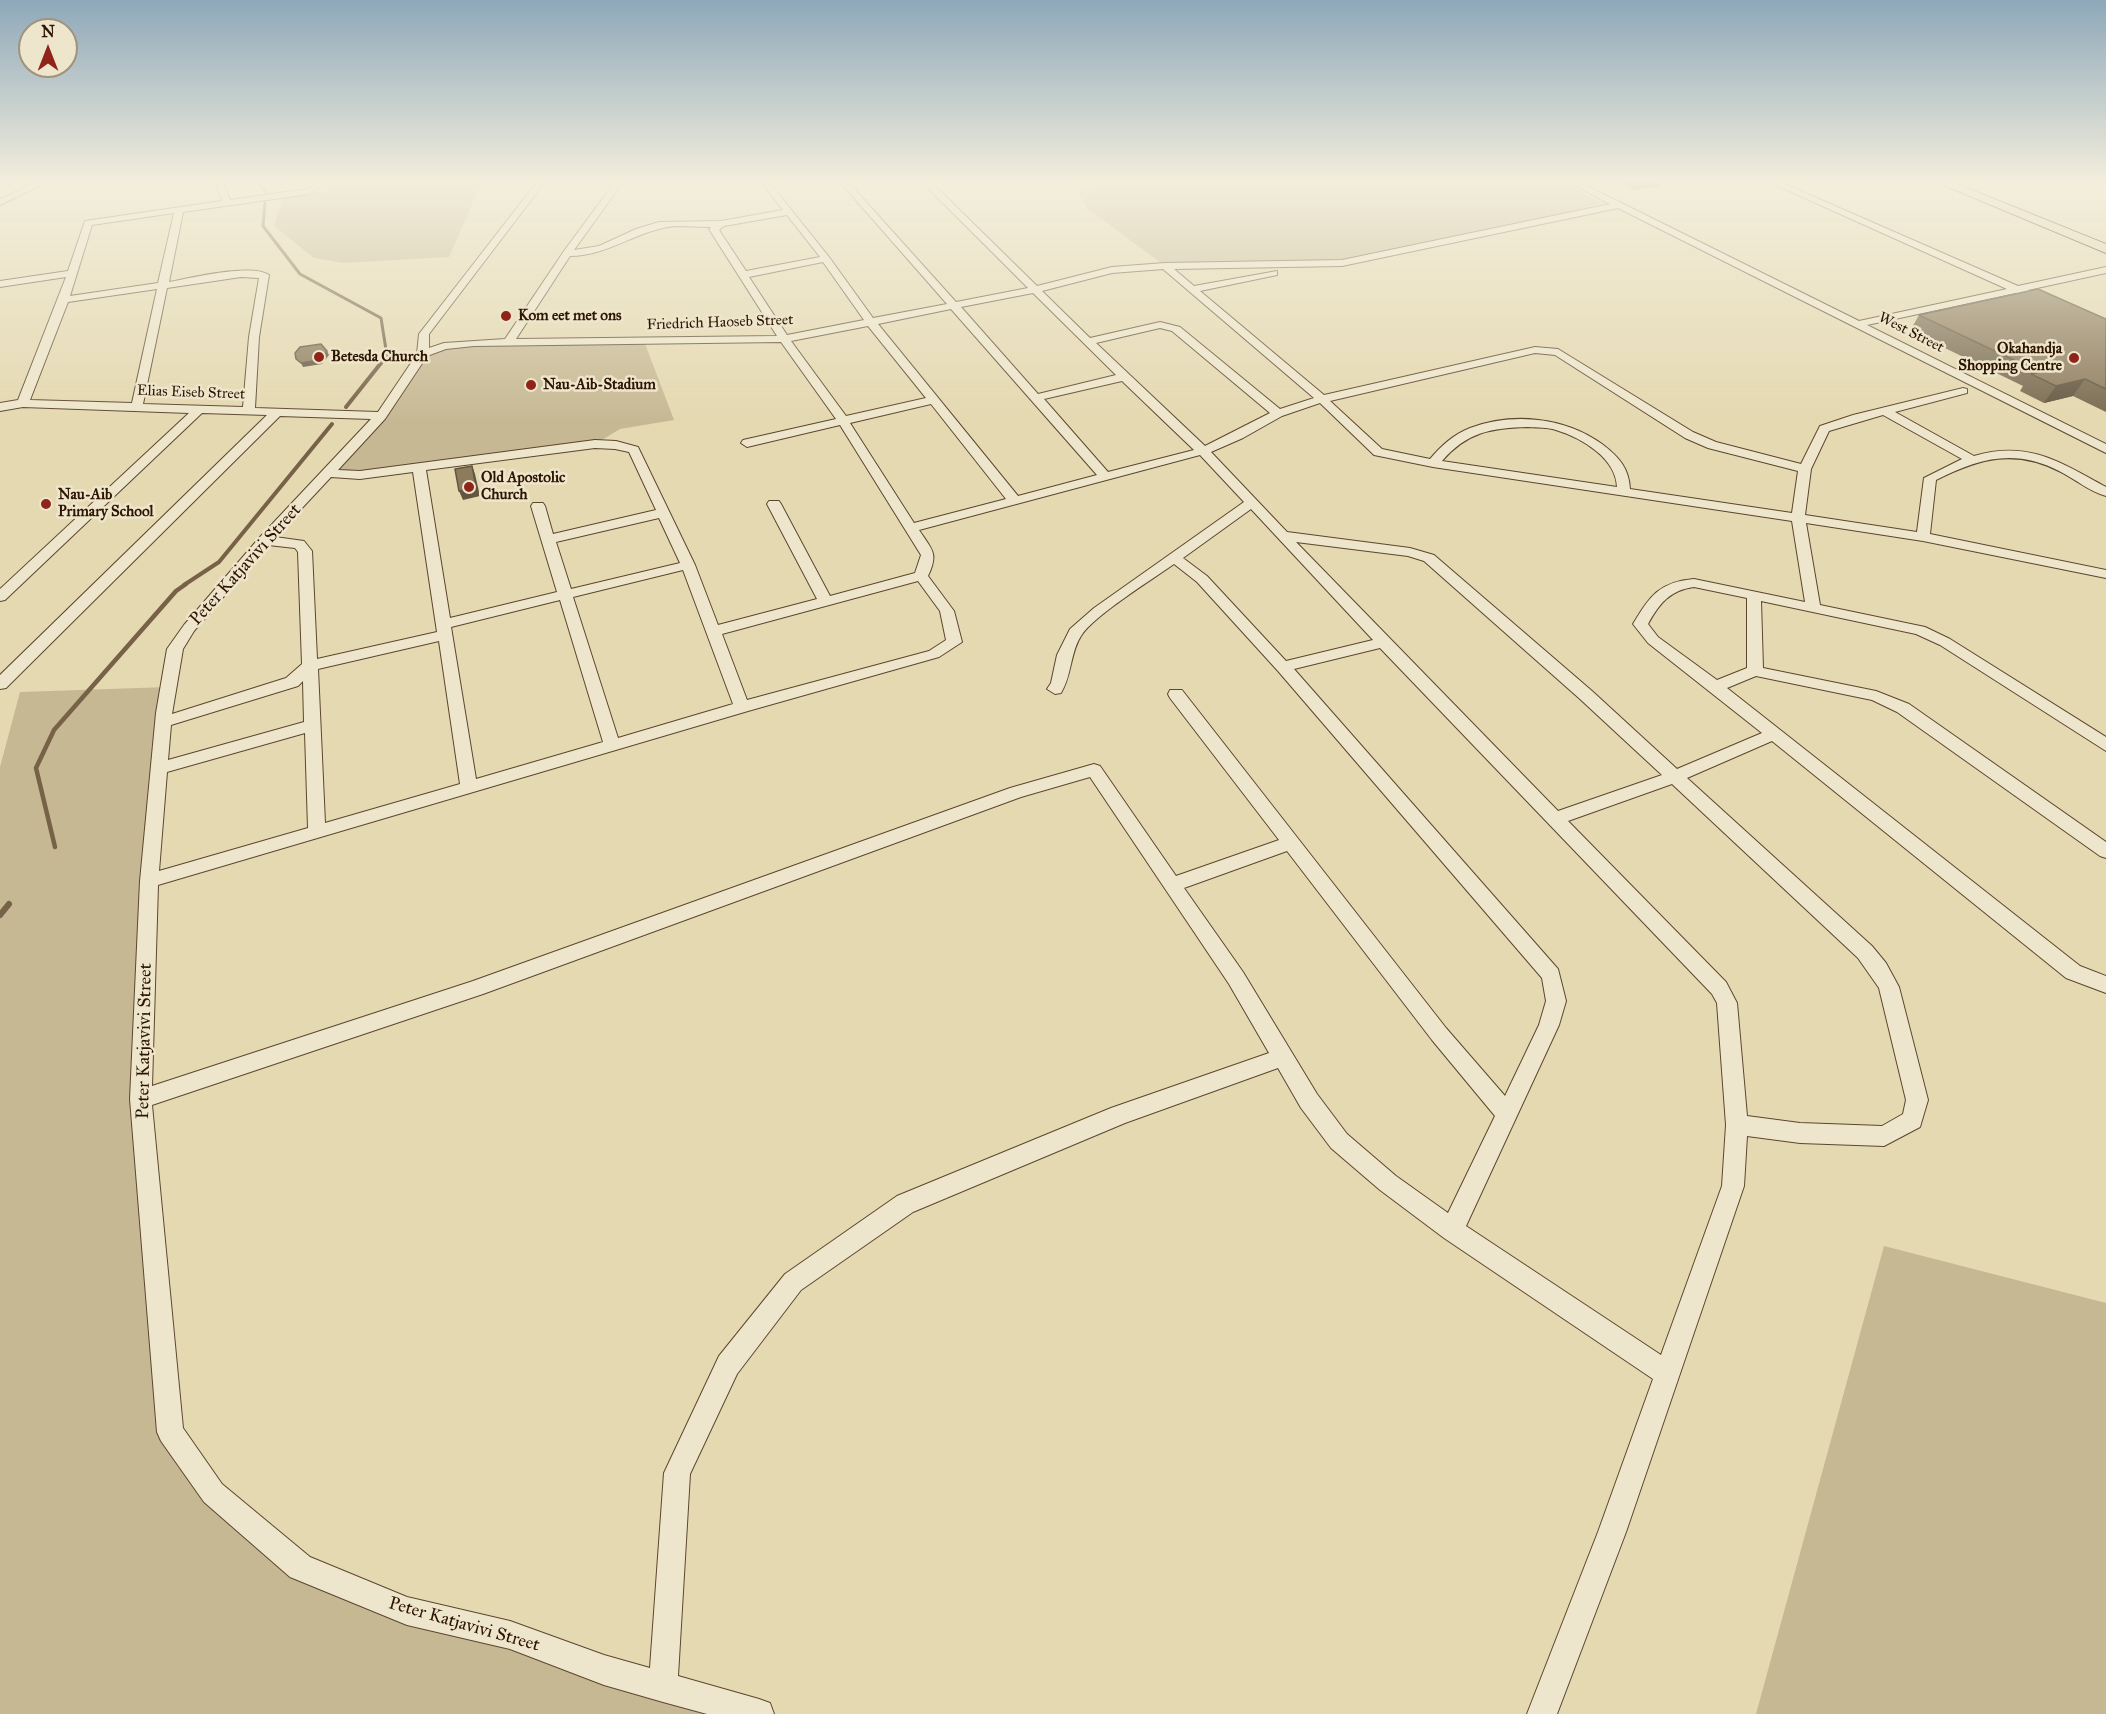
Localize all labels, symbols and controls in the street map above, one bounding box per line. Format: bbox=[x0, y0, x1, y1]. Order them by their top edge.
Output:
north arrow bbox=[18, 18, 78, 78]
text: N bbox=[41, 22, 55, 41]
place label: Kom eet met ons bbox=[518, 307, 622, 325]
marker: Kom eet met ons bbox=[499, 309, 513, 323]
street label: West Street bbox=[1875, 309, 1947, 357]
street label: Friedrich Haoseb Street bbox=[646, 311, 794, 335]
place label: Okahandja Shopping Centre bbox=[1958, 340, 2062, 375]
place label: Betesda Church bbox=[331, 348, 428, 366]
marker: Betesda Church bbox=[312, 350, 326, 364]
marker: Okahandja Shopping Centre bbox=[2067, 351, 2081, 365]
place label: Nau-Aib-Stadium bbox=[543, 376, 656, 394]
marker: Nau-Aib-Stadium bbox=[524, 378, 538, 392]
street label: Elias Eiseb Street bbox=[137, 382, 245, 404]
place label: Old Apostolic Church bbox=[481, 469, 565, 504]
marker: Old Apostolic Church bbox=[462, 480, 476, 494]
place label: Nau-Aib Primary School bbox=[58, 486, 154, 521]
marker: Nau-Aib Primary School bbox=[39, 497, 53, 511]
street label: Peter Katjavivi Street bbox=[186, 500, 306, 630]
street label: Peter Katjavivi Street bbox=[133, 963, 157, 1119]
street label: Peter Katjavivi Street bbox=[386, 1593, 542, 1657]

